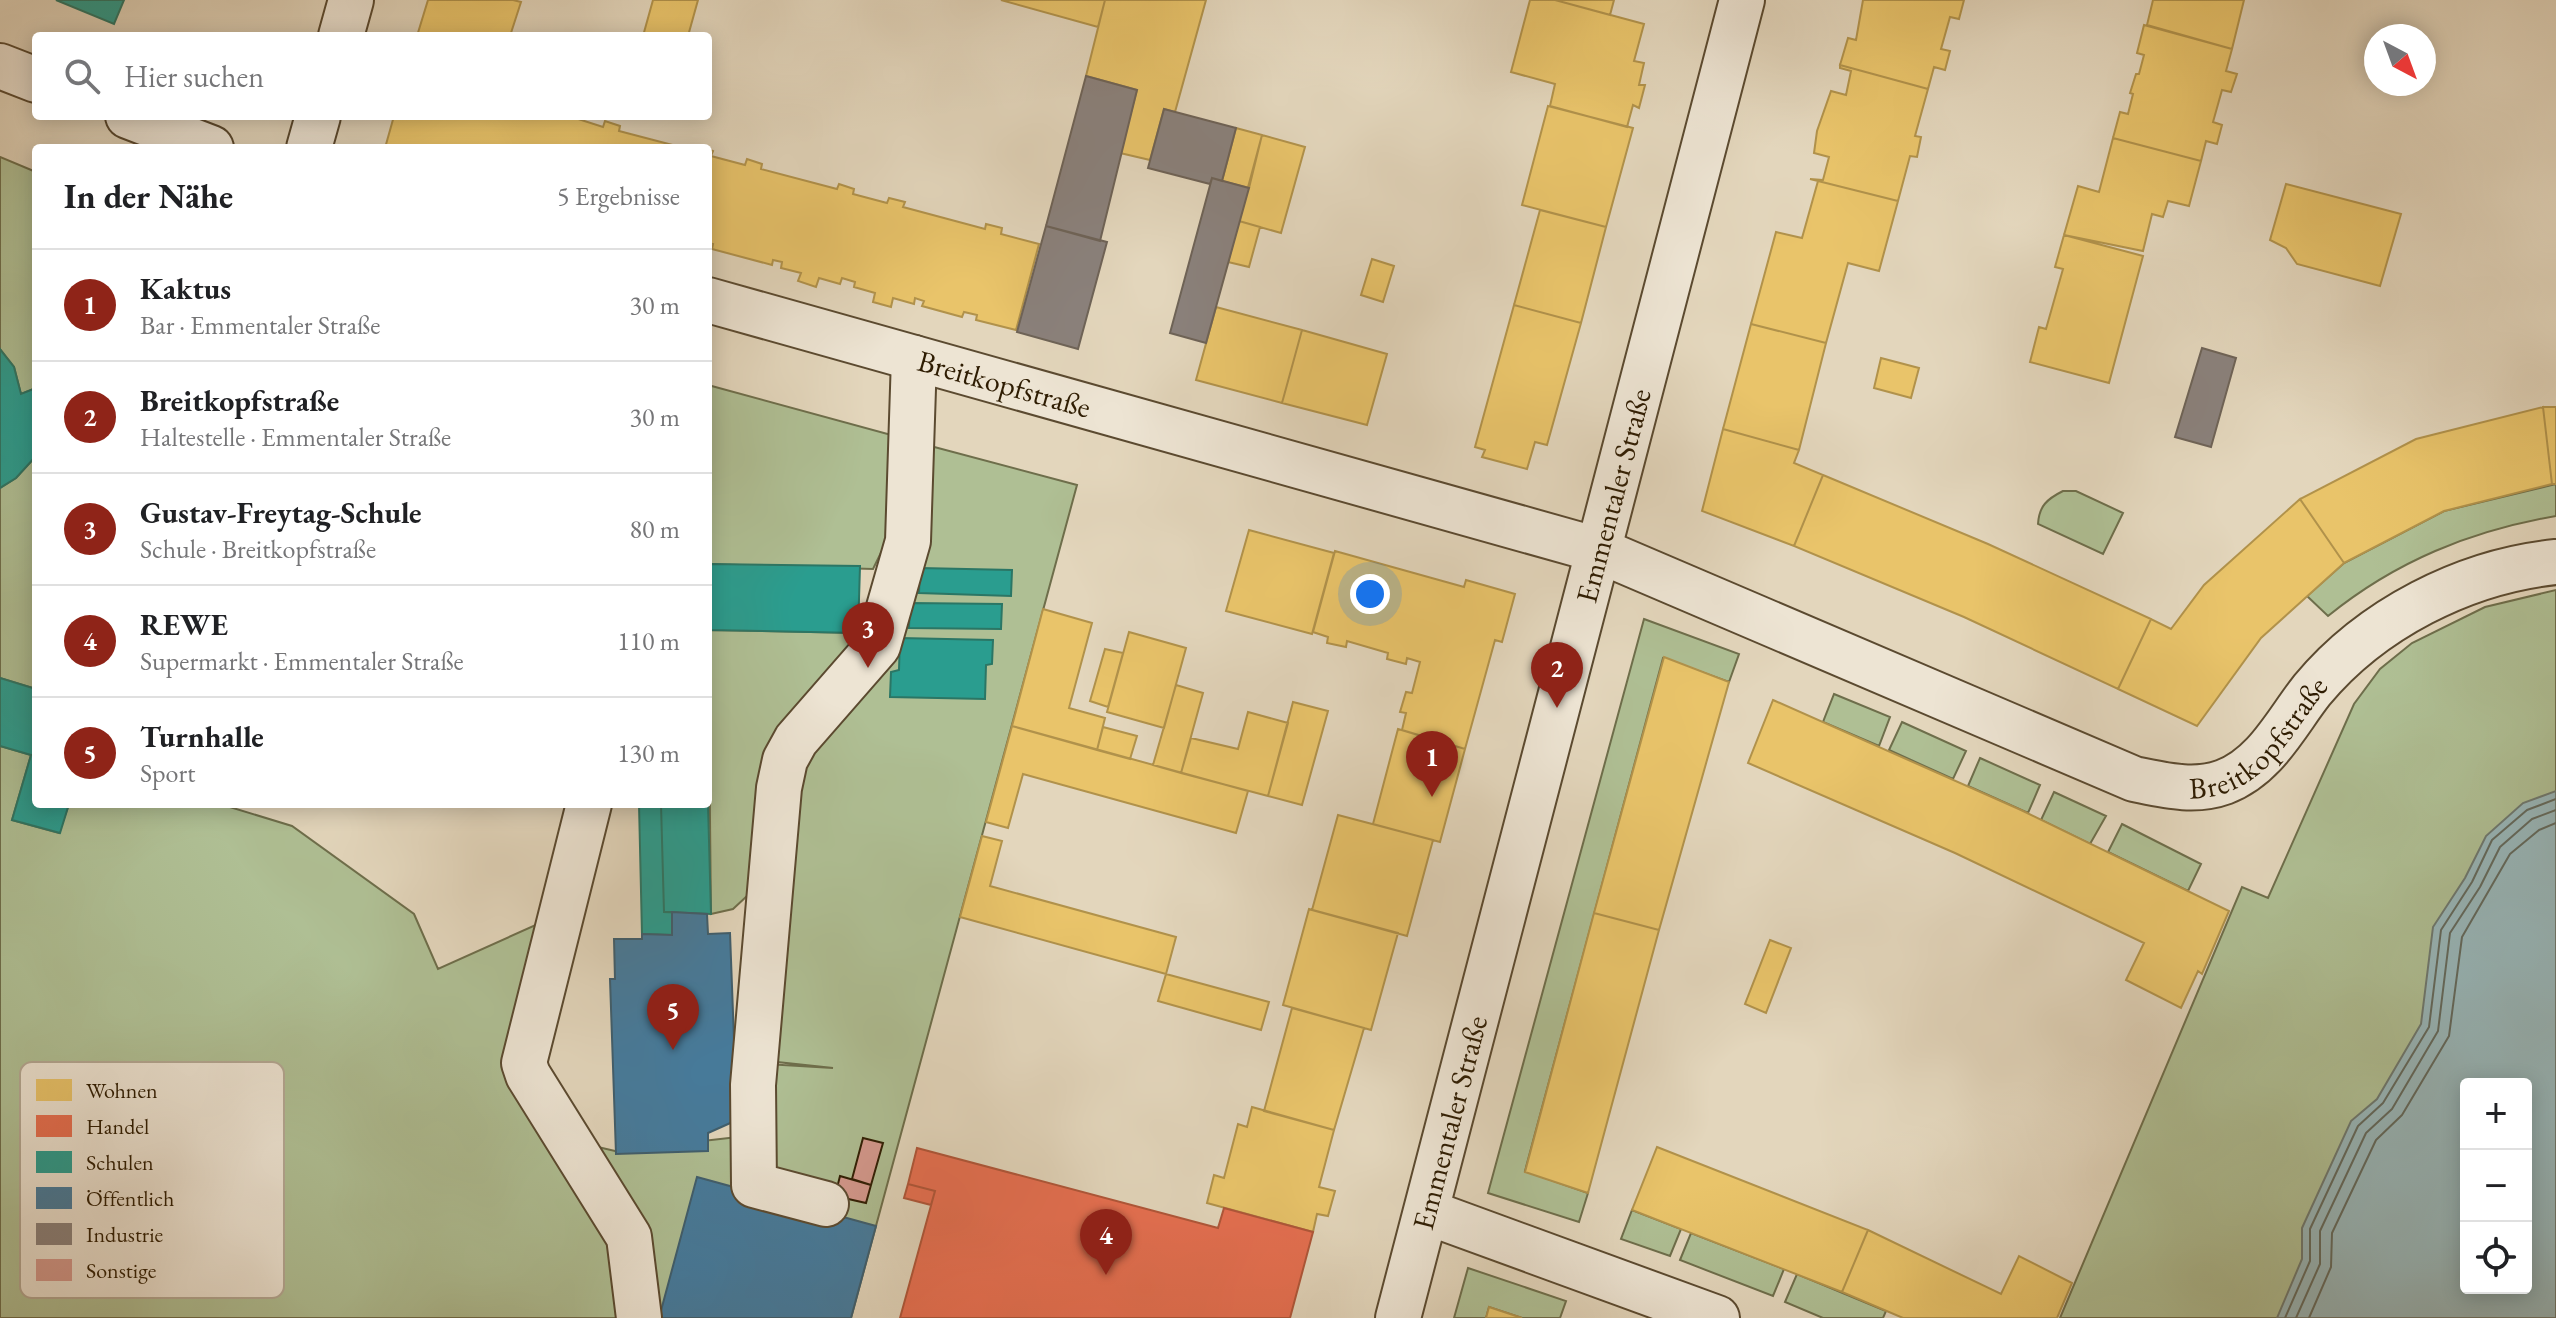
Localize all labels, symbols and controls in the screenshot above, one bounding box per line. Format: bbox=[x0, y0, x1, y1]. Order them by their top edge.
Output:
north arrow bbox=[2364, 24, 2436, 96]
search box bbox=[32, 32, 712, 120]
icon: search bbox=[60, 54, 104, 98]
text: Hier suchen bbox=[124, 57, 264, 96]
text: In der Nähe bbox=[64, 174, 233, 218]
text: 5 Ergebnisse bbox=[557, 179, 680, 213]
text: Kaktus bbox=[140, 269, 231, 308]
text: 1 bbox=[83, 288, 97, 322]
text: 30 m bbox=[630, 288, 680, 322]
text: Bar · Emmentaler Straße bbox=[140, 308, 380, 342]
street label: Breitkopfstraße bbox=[913, 340, 1096, 426]
text: Breitkopfstraße bbox=[140, 381, 339, 420]
street label: Emmentaler Straße bbox=[1566, 384, 1659, 607]
text: 2 bbox=[83, 400, 97, 434]
text: 30 m bbox=[630, 400, 680, 434]
text: Haltestelle · Emmentaler Straße bbox=[140, 420, 451, 454]
text: Gustav-Freytag-Schule bbox=[140, 493, 422, 532]
text: 3 bbox=[83, 512, 97, 546]
text: 80 m bbox=[630, 512, 680, 546]
text: Schule · Breitkopfstraße bbox=[140, 532, 376, 566]
your location bbox=[1350, 574, 1390, 614]
pin: 3 bbox=[842, 602, 894, 668]
text: REWE bbox=[140, 605, 228, 644]
text: 4 bbox=[83, 624, 97, 658]
text: 110 m bbox=[617, 624, 680, 658]
pin: 2 bbox=[1531, 642, 1583, 708]
text: Supermarkt · Emmentaler Straße bbox=[140, 644, 464, 678]
street label: Breitkopfstraße bbox=[2188, 667, 2335, 807]
text: Turnhalle bbox=[140, 717, 264, 756]
pin: 1 bbox=[1406, 731, 1458, 797]
text: 5 bbox=[83, 736, 97, 770]
text: 130 m bbox=[617, 736, 680, 770]
text: Sport bbox=[140, 756, 195, 790]
pin: 5 bbox=[647, 984, 699, 1050]
street label: Emmentaler Straße bbox=[1402, 1011, 1496, 1234]
legend bbox=[20, 1062, 284, 1298]
text: Wohnen bbox=[86, 1076, 158, 1105]
map controls bbox=[2460, 1078, 2532, 1294]
button: + bbox=[2460, 1078, 2532, 1150]
text: Handel bbox=[86, 1112, 149, 1141]
text: Schulen bbox=[86, 1148, 154, 1177]
button: − bbox=[2460, 1150, 2532, 1222]
text: Öffentlich bbox=[86, 1184, 174, 1213]
pin: 4 bbox=[1080, 1209, 1132, 1275]
text: Industrie bbox=[86, 1220, 164, 1249]
button: locate bbox=[2460, 1222, 2532, 1294]
text: Sonstige bbox=[86, 1256, 157, 1285]

